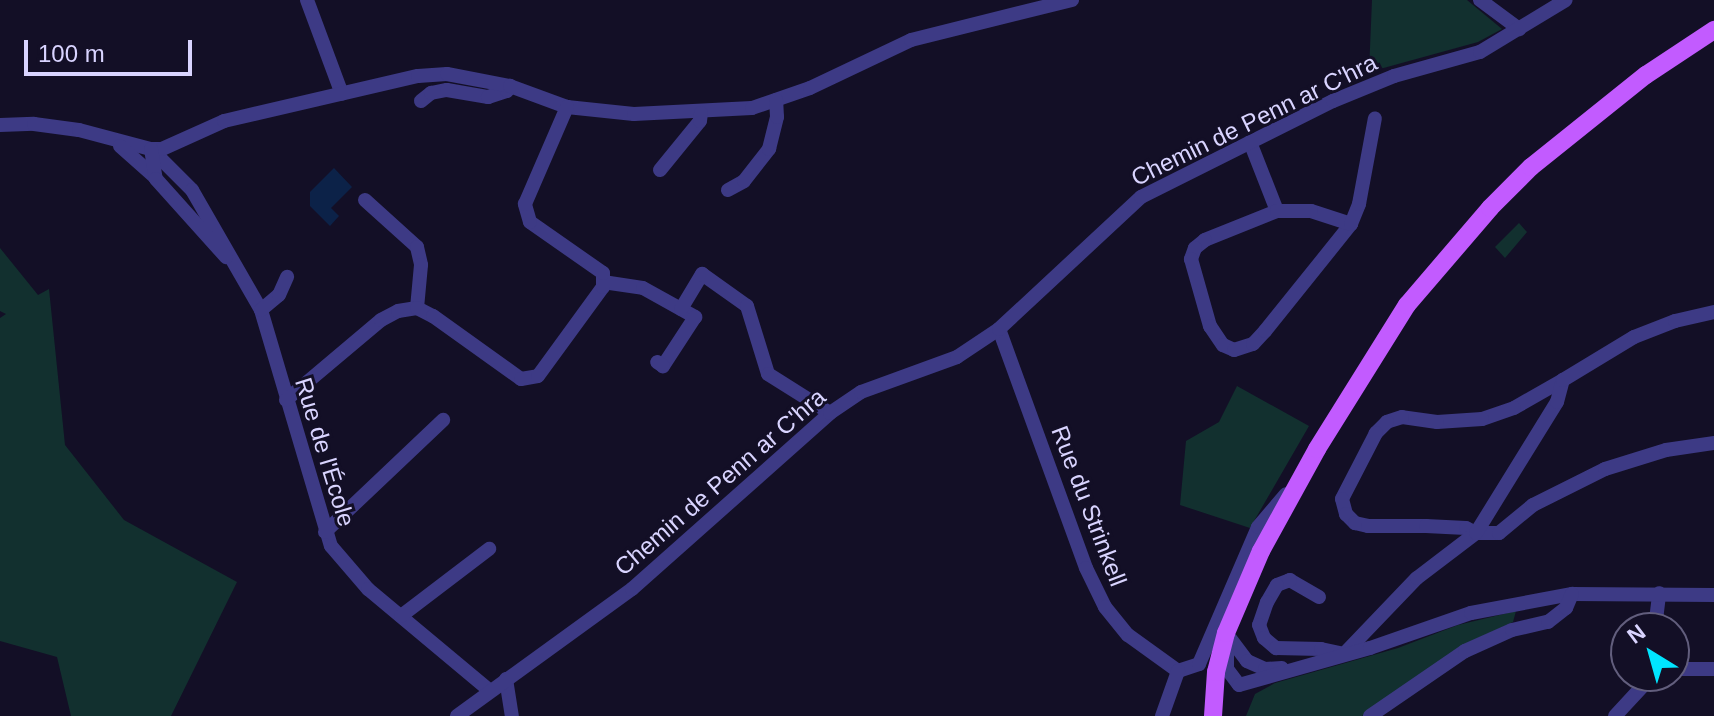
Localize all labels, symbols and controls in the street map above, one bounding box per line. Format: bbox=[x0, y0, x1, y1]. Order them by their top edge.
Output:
scale bar bbox=[28, 24, 196, 74]
text: 100 m bbox=[38, 40, 105, 67]
street label: Chemin de Penn ar C'hra bbox=[1126, 48, 1382, 192]
street label: Rue de l'École bbox=[289, 374, 361, 530]
street label: Chemin de Penn ar C'hra bbox=[609, 383, 831, 581]
street label: Rue du Strinkell bbox=[1045, 422, 1133, 590]
north arrow bbox=[1610, 612, 1690, 692]
text: N bbox=[1623, 619, 1650, 649]

